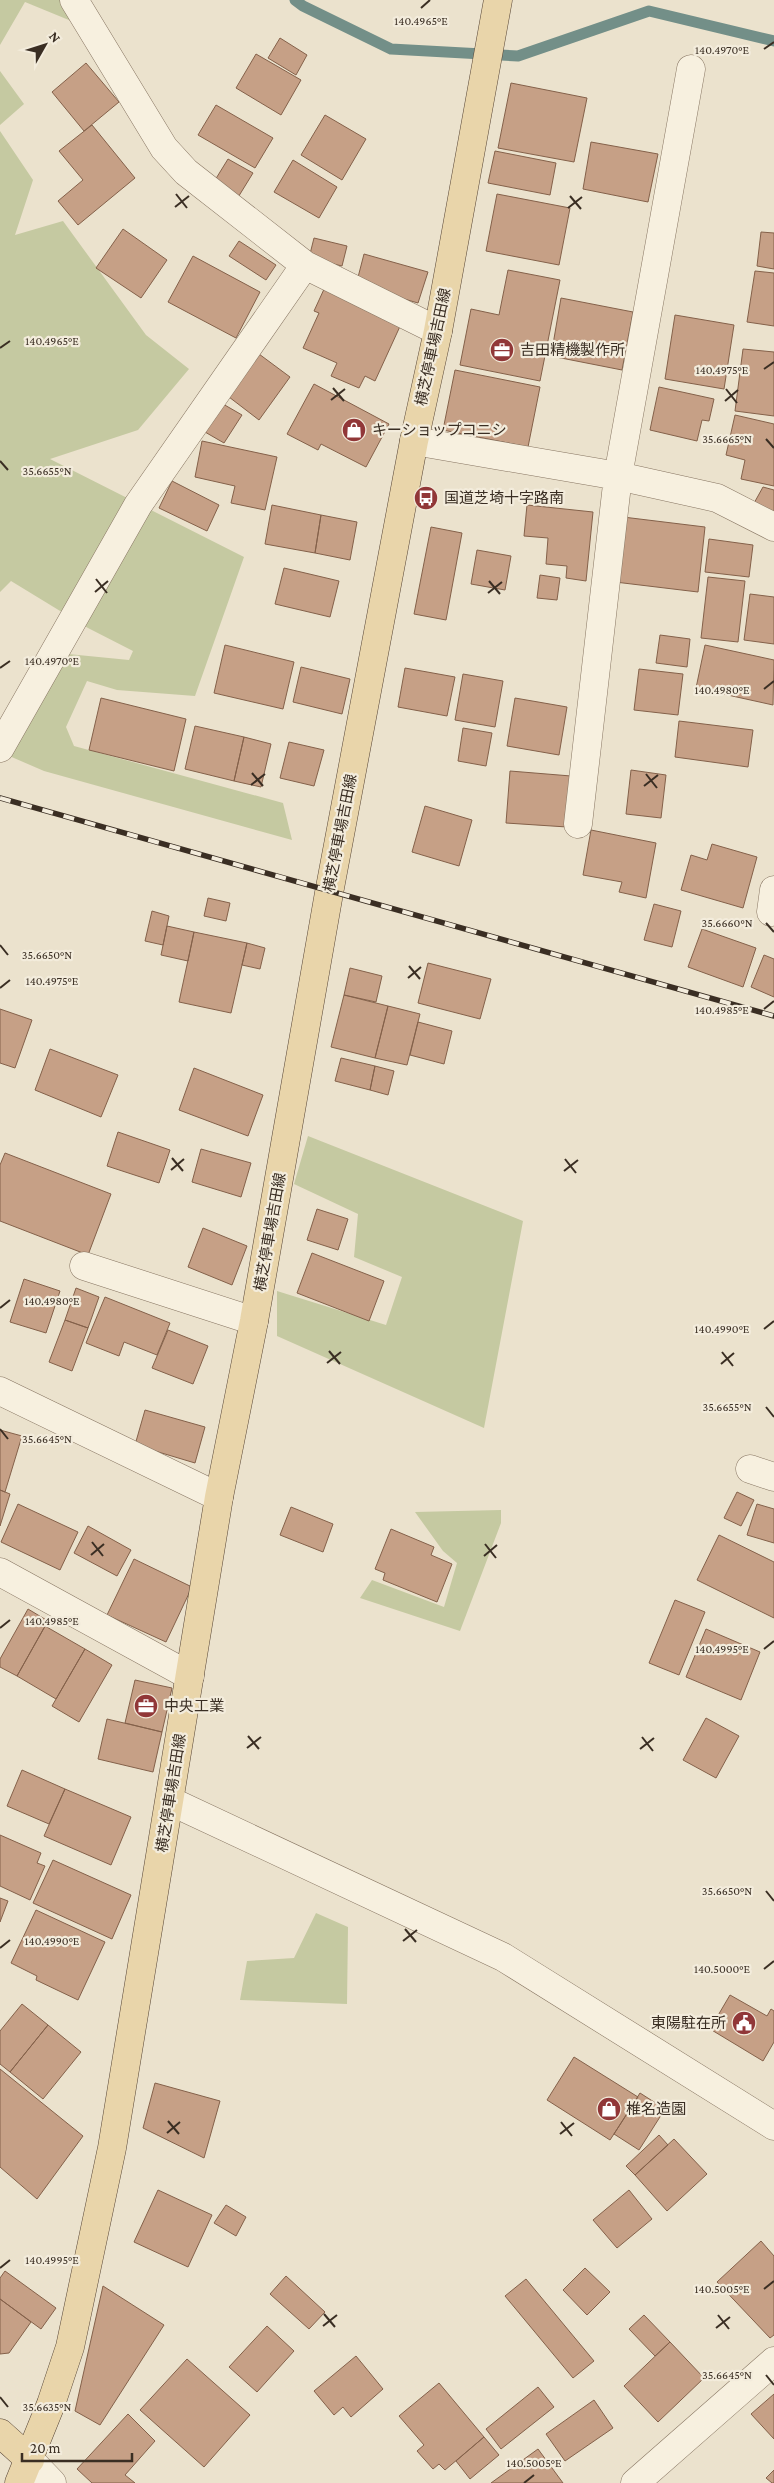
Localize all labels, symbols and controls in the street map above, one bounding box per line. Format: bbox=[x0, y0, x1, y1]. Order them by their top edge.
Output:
text: 140.4965°E bbox=[394, 14, 448, 28]
north arrow bbox=[20, 20, 70, 70]
text: N bbox=[46, 28, 65, 46]
text: 140.4970°E bbox=[695, 43, 749, 57]
street label: 横芝停車場吉田線 bbox=[413, 287, 453, 407]
text: 140.4965°E bbox=[25, 334, 79, 348]
office icon: 吉田精機製作所 bbox=[489, 337, 515, 363]
place label: 吉田精機製作所 bbox=[520, 341, 625, 358]
text: 140.4975°E bbox=[696, 363, 749, 377]
shop icon: キーショップコニシ bbox=[341, 417, 367, 443]
place label: キーショップコニシ bbox=[372, 422, 507, 438]
text: 35.6665°N bbox=[702, 432, 752, 446]
text: 35.6655°N bbox=[22, 464, 72, 478]
bus stop icon: 国道芝埼十字路南 bbox=[413, 485, 439, 511]
place label: 国道芝埼十字路南 bbox=[444, 490, 564, 506]
text: 140.4970°E bbox=[25, 654, 79, 668]
text: 140.4980°E bbox=[694, 683, 750, 697]
street label: 横芝停車場吉田線 bbox=[321, 773, 359, 893]
text: 35.6660°N bbox=[701, 916, 753, 930]
text: 35.6650°N bbox=[22, 948, 72, 962]
text: 140.4975°E bbox=[26, 974, 79, 988]
text: 140.4985°E bbox=[695, 1003, 749, 1017]
street label: 横芝停車場吉田線 bbox=[252, 1172, 288, 1292]
text: 140.4980°E bbox=[24, 1294, 80, 1308]
text: 140.4990°E bbox=[695, 1322, 750, 1336]
text: 35.6655°N bbox=[702, 1400, 752, 1414]
text: 35.6645°N bbox=[22, 1432, 72, 1446]
text: 140.4985°E bbox=[25, 1614, 79, 1628]
text: 140.4995°E bbox=[695, 1642, 749, 1656]
office icon: 中央工業 bbox=[133, 1693, 159, 1719]
place label: 中央工業 bbox=[164, 1698, 224, 1714]
street label: 横芝停車場吉田線 bbox=[154, 1732, 188, 1854]
text: 35.6650°N bbox=[702, 1884, 752, 1898]
text: 140.4990°E bbox=[25, 1934, 80, 1948]
text: 140.5000°E bbox=[694, 1962, 751, 1976]
public building icon: 東陽駐在所 bbox=[731, 2010, 757, 2036]
place label: 東陽駐在所 bbox=[651, 2015, 726, 2031]
shop icon: 椎名造園 bbox=[596, 2096, 622, 2122]
place label: 椎名造園 bbox=[626, 2101, 686, 2117]
text: 140.4995°E bbox=[25, 2253, 79, 2267]
text: 140.5005°E bbox=[695, 2282, 750, 2296]
text: 35.6645°N bbox=[702, 2368, 752, 2382]
text: 35.6635°N bbox=[22, 2400, 72, 2414]
scale bar bbox=[22, 2430, 132, 2462]
text: 20 m bbox=[30, 2440, 61, 2456]
text: 140.5005°E bbox=[507, 2456, 562, 2470]

